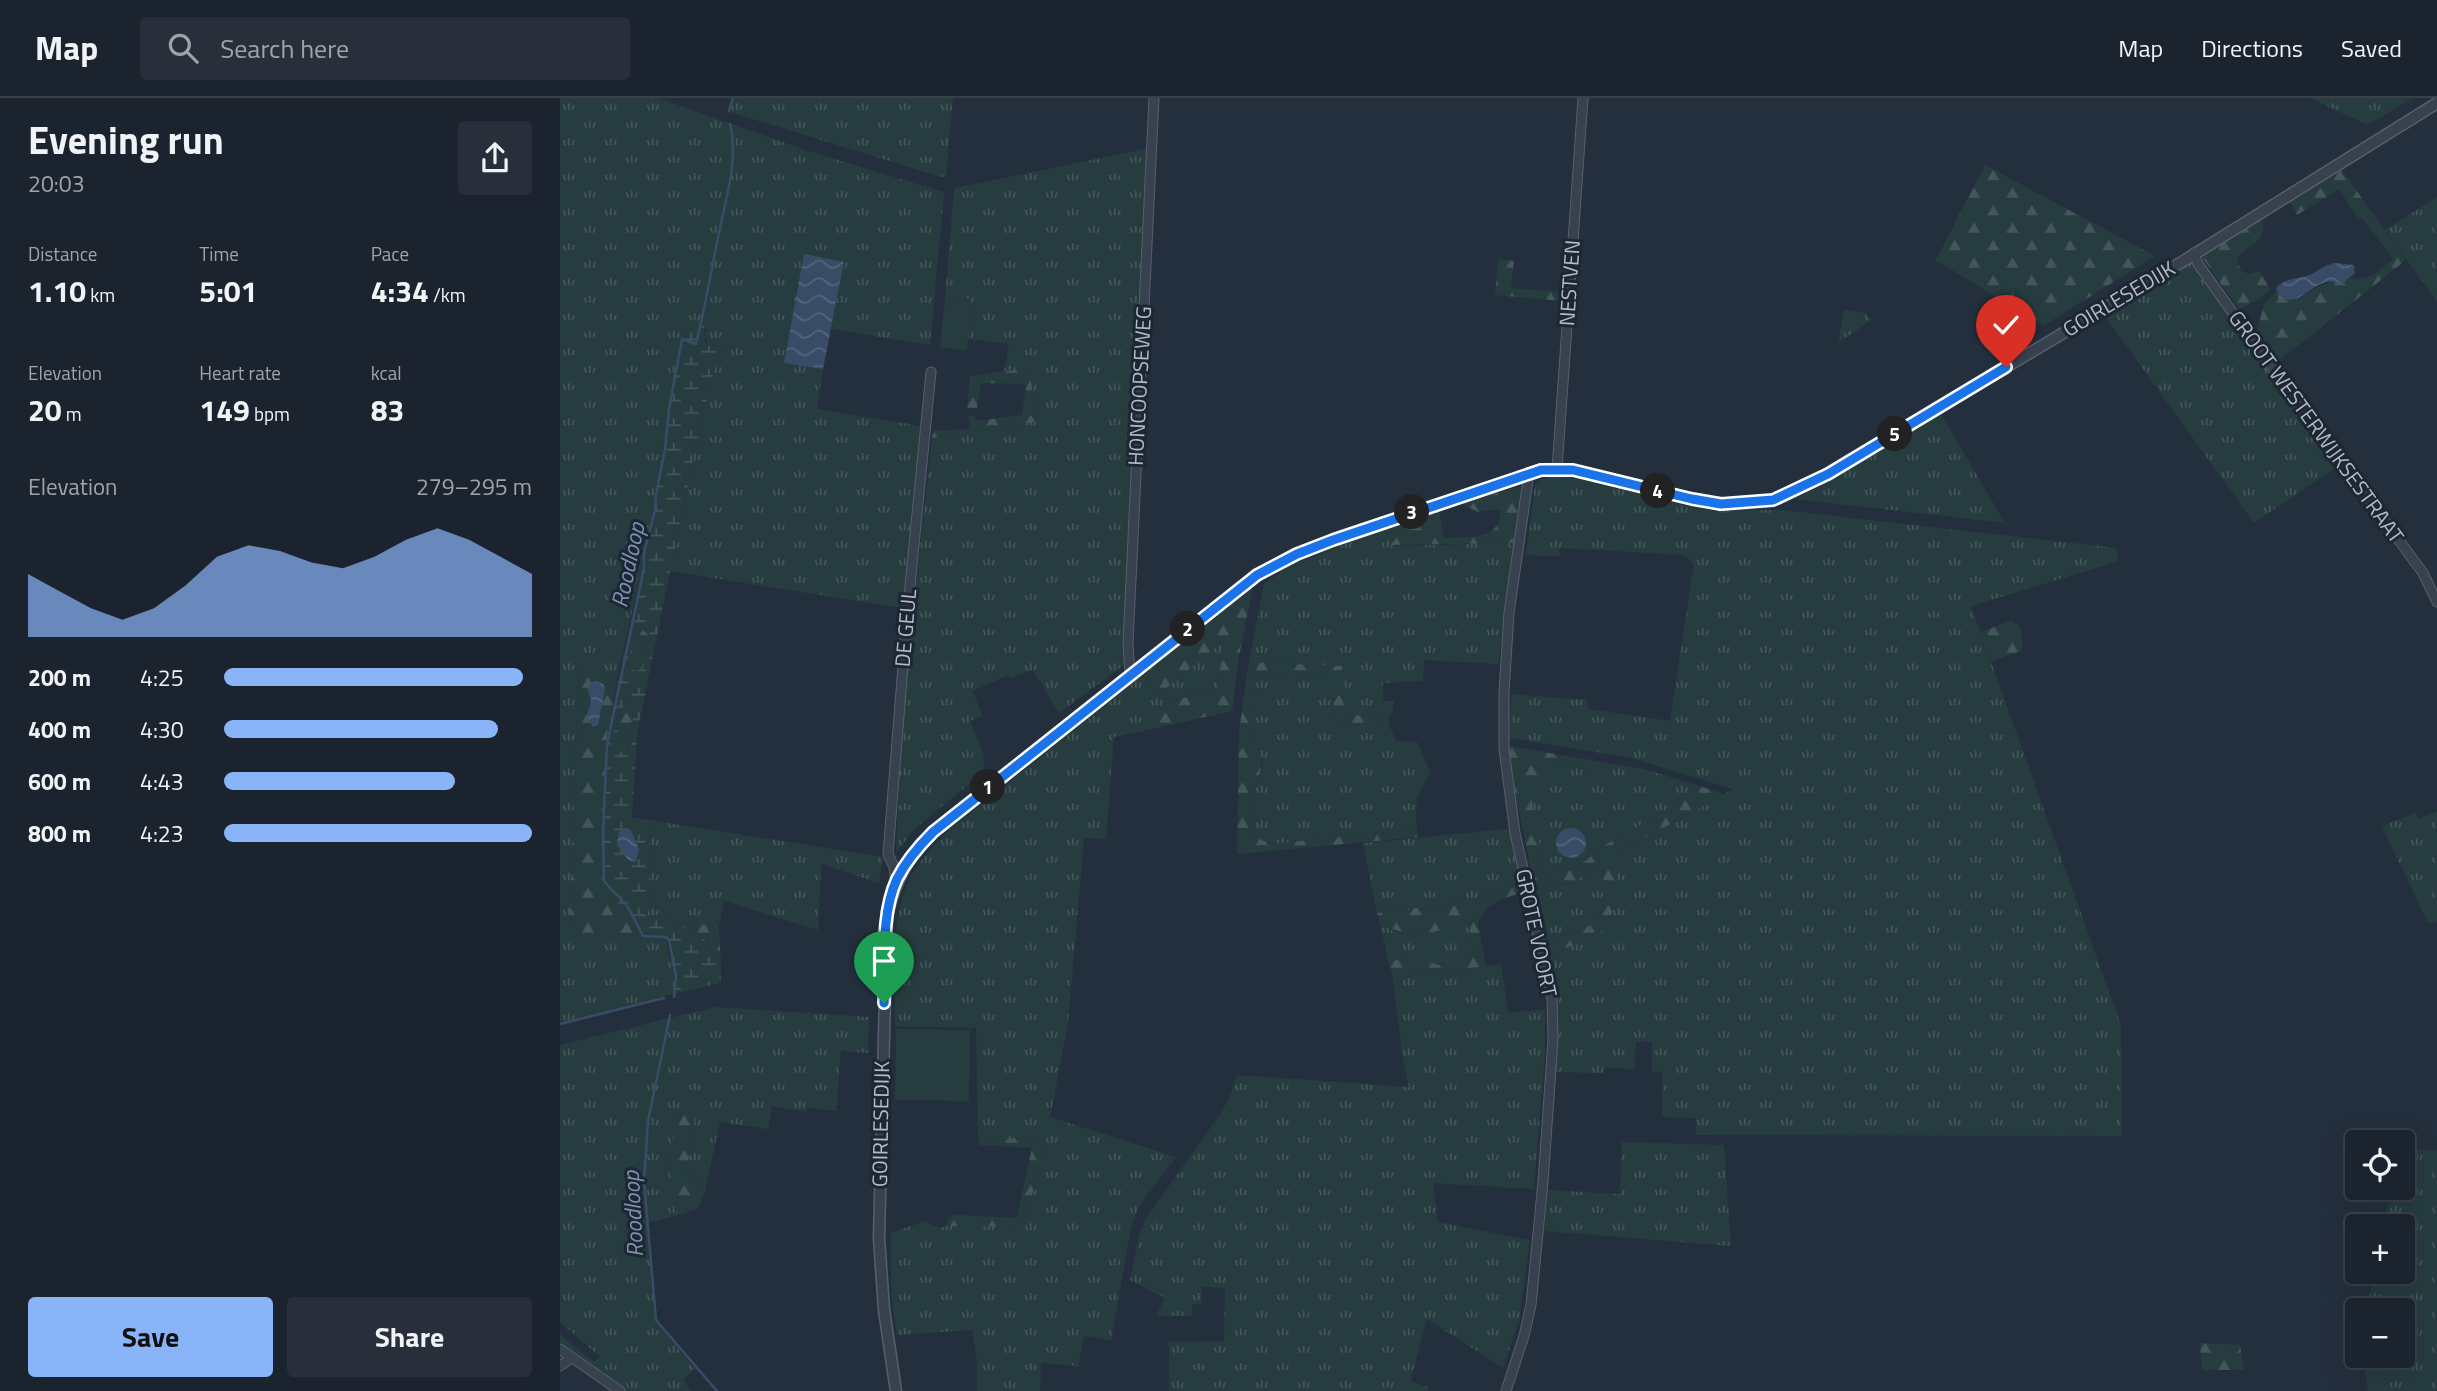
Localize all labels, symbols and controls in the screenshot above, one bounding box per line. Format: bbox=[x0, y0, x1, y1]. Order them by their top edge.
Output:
search box bbox=[140, 17, 630, 80]
text: Map bbox=[35, 23, 98, 73]
icon: search bbox=[164, 29, 202, 67]
text: Search here bbox=[220, 29, 349, 68]
text: Map bbox=[2118, 30, 2163, 66]
text: Directions bbox=[2201, 30, 2303, 66]
text: Saved bbox=[2341, 30, 2402, 66]
text: Evening run bbox=[28, 111, 224, 169]
button: share bbox=[458, 121, 532, 195]
text: 20:03 bbox=[28, 166, 85, 201]
text: Distance bbox=[28, 239, 97, 268]
text: Time bbox=[199, 239, 239, 268]
text: Pace bbox=[371, 239, 409, 268]
street label: NESTVEN bbox=[1550, 239, 1588, 327]
street label: GOIRLESEDIJK bbox=[2056, 252, 2181, 344]
text: 1.10 bbox=[28, 268, 86, 314]
text: 5:01 bbox=[199, 268, 257, 314]
text: 4:34 bbox=[371, 268, 429, 314]
text: km bbox=[86, 280, 115, 309]
text: /km bbox=[429, 280, 466, 309]
pin bbox=[1976, 295, 2036, 367]
street label: GROOT WESTERWIJKSESTRAAT bbox=[2221, 303, 2412, 549]
street label: HONCOOPSEWEG bbox=[1119, 305, 1159, 466]
icon: check bbox=[1987, 306, 2025, 344]
text: Elevation bbox=[28, 358, 102, 387]
text: Heart rate bbox=[199, 358, 281, 387]
text: kcal bbox=[371, 358, 402, 387]
text: 20 bbox=[28, 387, 62, 433]
text: 149 bbox=[199, 387, 250, 433]
text: 83 bbox=[371, 387, 404, 433]
text: m bbox=[62, 399, 82, 428]
text: bpm bbox=[250, 399, 290, 428]
pin: 5 bbox=[1878, 416, 1912, 452]
text: 5 bbox=[1889, 419, 1900, 448]
text: Elevation bbox=[28, 469, 117, 504]
text: 279–295 m bbox=[416, 469, 532, 504]
pin: 4 bbox=[1640, 474, 1676, 508]
text: 4 bbox=[1652, 476, 1663, 505]
pin: 3 bbox=[1394, 494, 1430, 530]
text: 3 bbox=[1406, 497, 1417, 526]
water label: Roodloop bbox=[601, 518, 654, 611]
street label: DE GEUL bbox=[886, 588, 924, 668]
pin: 2 bbox=[1170, 612, 1206, 646]
text: 2 bbox=[1182, 614, 1193, 643]
text: 200 m bbox=[28, 660, 91, 695]
text: 4:25 bbox=[140, 660, 184, 695]
text: 400 m bbox=[28, 712, 91, 747]
text: 4:30 bbox=[140, 712, 184, 747]
text: 600 m bbox=[28, 764, 91, 799]
text: 4:43 bbox=[140, 764, 184, 799]
pin: 1 bbox=[970, 770, 1006, 804]
text: 1 bbox=[982, 772, 993, 801]
text: 800 m bbox=[28, 816, 91, 851]
text: 4:23 bbox=[140, 816, 184, 851]
street label: GROTE VOORT bbox=[1508, 866, 1566, 1000]
pin bbox=[854, 931, 914, 1003]
icon: arrive bbox=[865, 942, 903, 980]
street label: GOIRLESEDIJK bbox=[863, 1061, 897, 1187]
map controls bbox=[2345, 1130, 2415, 1368]
button: locate bbox=[2345, 1130, 2415, 1200]
water label: Roodloop bbox=[613, 1169, 652, 1258]
button: + bbox=[2345, 1214, 2415, 1284]
button: Save bbox=[28, 1297, 273, 1377]
button: Share bbox=[287, 1297, 532, 1377]
button: − bbox=[2345, 1298, 2415, 1368]

